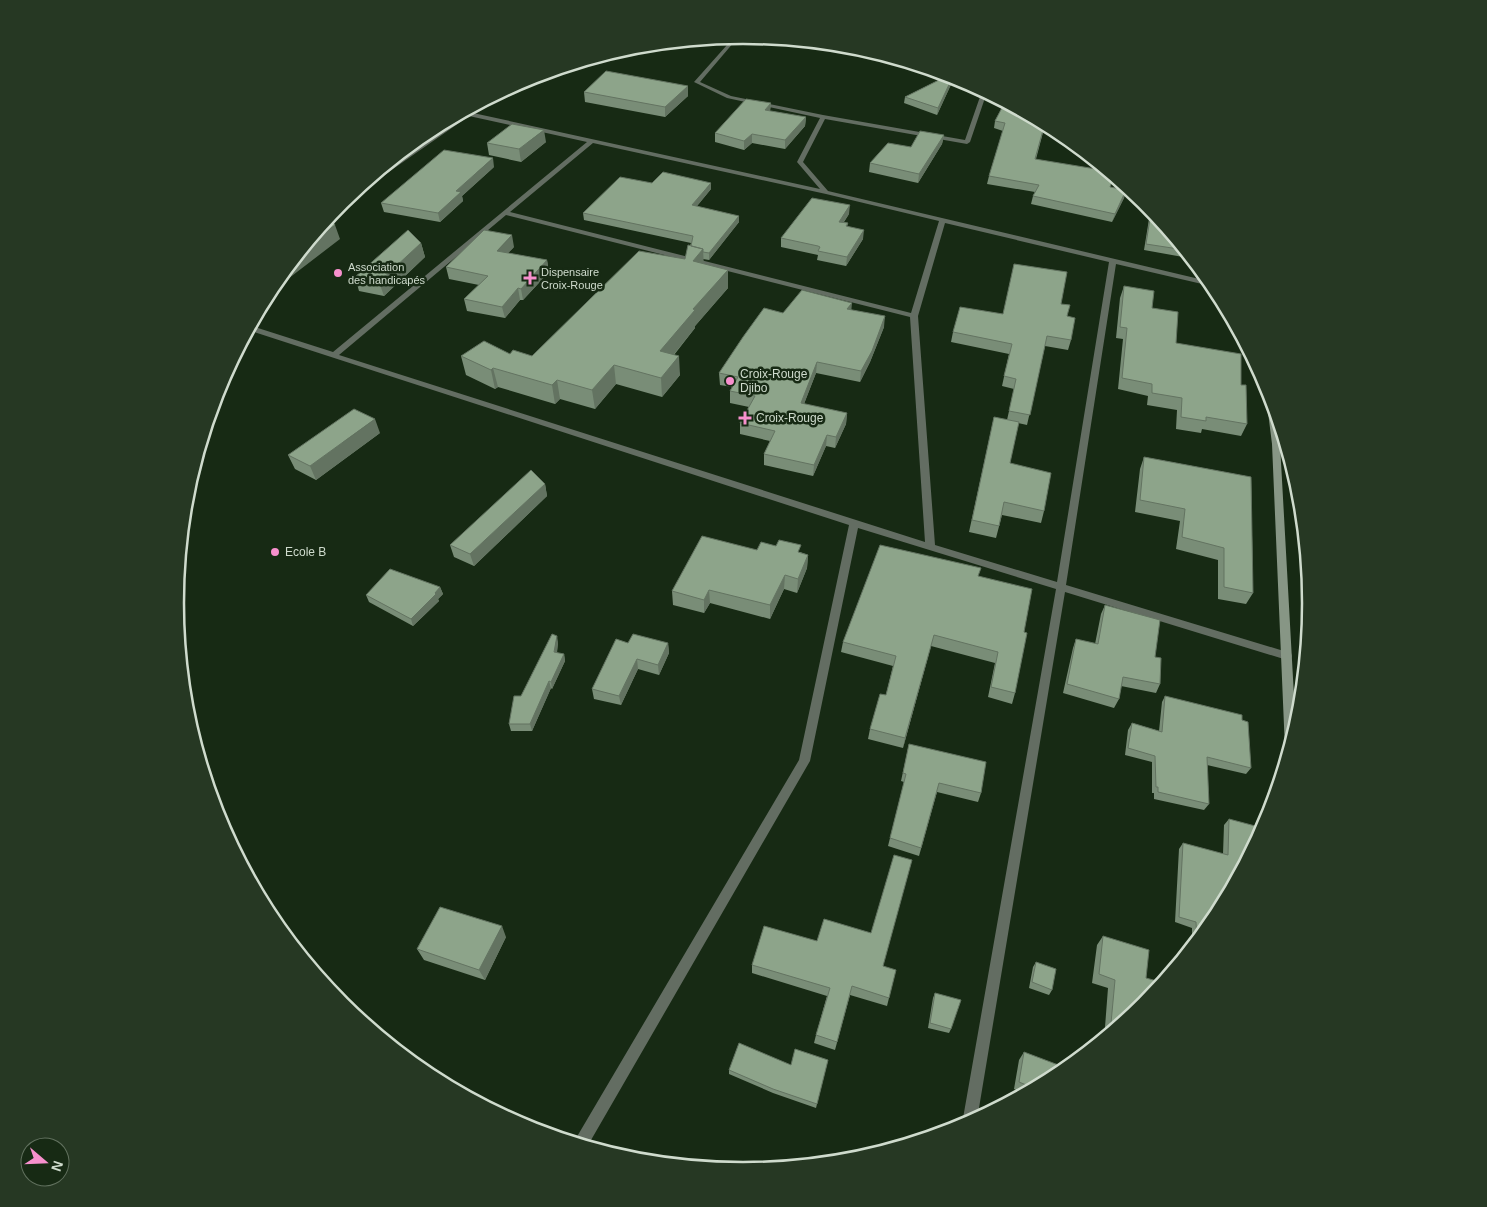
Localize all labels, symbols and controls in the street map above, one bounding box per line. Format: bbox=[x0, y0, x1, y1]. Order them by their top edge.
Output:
place label: Association des handicapés bbox=[348, 261, 426, 286]
place label: Dispensaire Croix-Rouge bbox=[541, 266, 603, 291]
marker: Association des handicapés bbox=[332, 267, 344, 279]
marker: Dispensaire Croix-Rouge bbox=[523, 271, 537, 285]
place label: Croix-Rouge Djibo bbox=[740, 367, 808, 395]
marker: Croix-Rouge Djibo bbox=[724, 375, 736, 387]
marker: Croix-Rouge bbox=[738, 411, 752, 425]
place label: Croix-Rouge bbox=[756, 411, 824, 425]
place label: Ecole B bbox=[285, 545, 326, 559]
marker: Ecole B bbox=[269, 546, 281, 558]
north arrow bbox=[20, 1137, 70, 1187]
text: N bbox=[48, 1159, 67, 1174]

